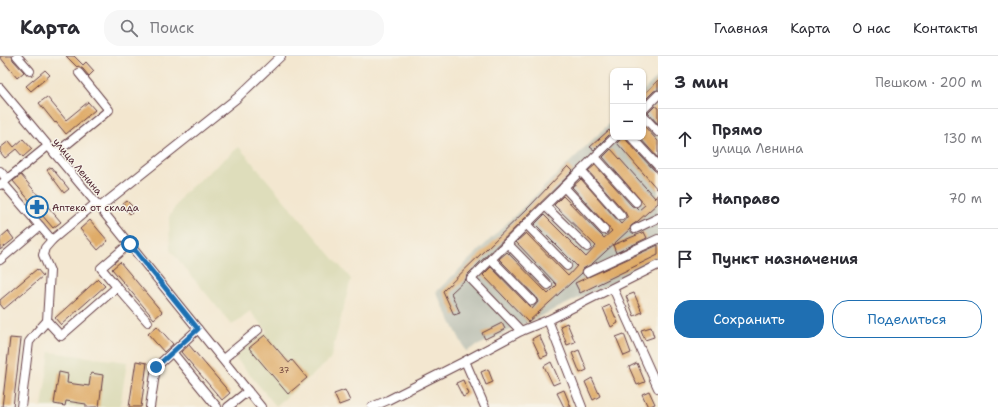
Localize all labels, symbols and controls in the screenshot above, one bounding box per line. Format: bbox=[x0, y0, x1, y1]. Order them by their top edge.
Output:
search box bbox=[104, 10, 384, 46]
text: Карта bbox=[20, 15, 80, 40]
icon: search bbox=[118, 17, 140, 39]
text: Поиск bbox=[150, 18, 194, 38]
text: Главная bbox=[714, 19, 768, 37]
text: Карта bbox=[790, 19, 830, 37]
text: О нас bbox=[852, 19, 891, 37]
text: Контакты bbox=[913, 19, 978, 37]
map controls bbox=[610, 68, 646, 140]
button: + bbox=[610, 68, 646, 104]
text: 3 мин bbox=[674, 71, 729, 93]
text: Пешком · 200 m bbox=[875, 74, 982, 91]
button: − bbox=[610, 104, 646, 140]
text: Прямо bbox=[712, 120, 762, 140]
icon: ahead bbox=[674, 128, 696, 150]
text: 130 m bbox=[944, 130, 982, 147]
street label: улица Ленина bbox=[50, 135, 106, 198]
text: улица Ленина bbox=[712, 140, 803, 157]
icon: right bbox=[674, 188, 696, 210]
text: Направо bbox=[712, 189, 780, 209]
text: 70 m bbox=[948, 190, 982, 207]
pharmacy icon: Аптека от склада bbox=[24, 194, 50, 220]
place label: Аптека от склада bbox=[52, 201, 140, 214]
route start bbox=[121, 235, 139, 253]
icon: arrive bbox=[674, 248, 696, 270]
text: Пункт назначения bbox=[712, 249, 858, 269]
button: Сохранить bbox=[674, 300, 824, 338]
button: Поделиться bbox=[832, 300, 982, 338]
route end bbox=[147, 358, 165, 376]
house number: 37 bbox=[279, 365, 290, 376]

